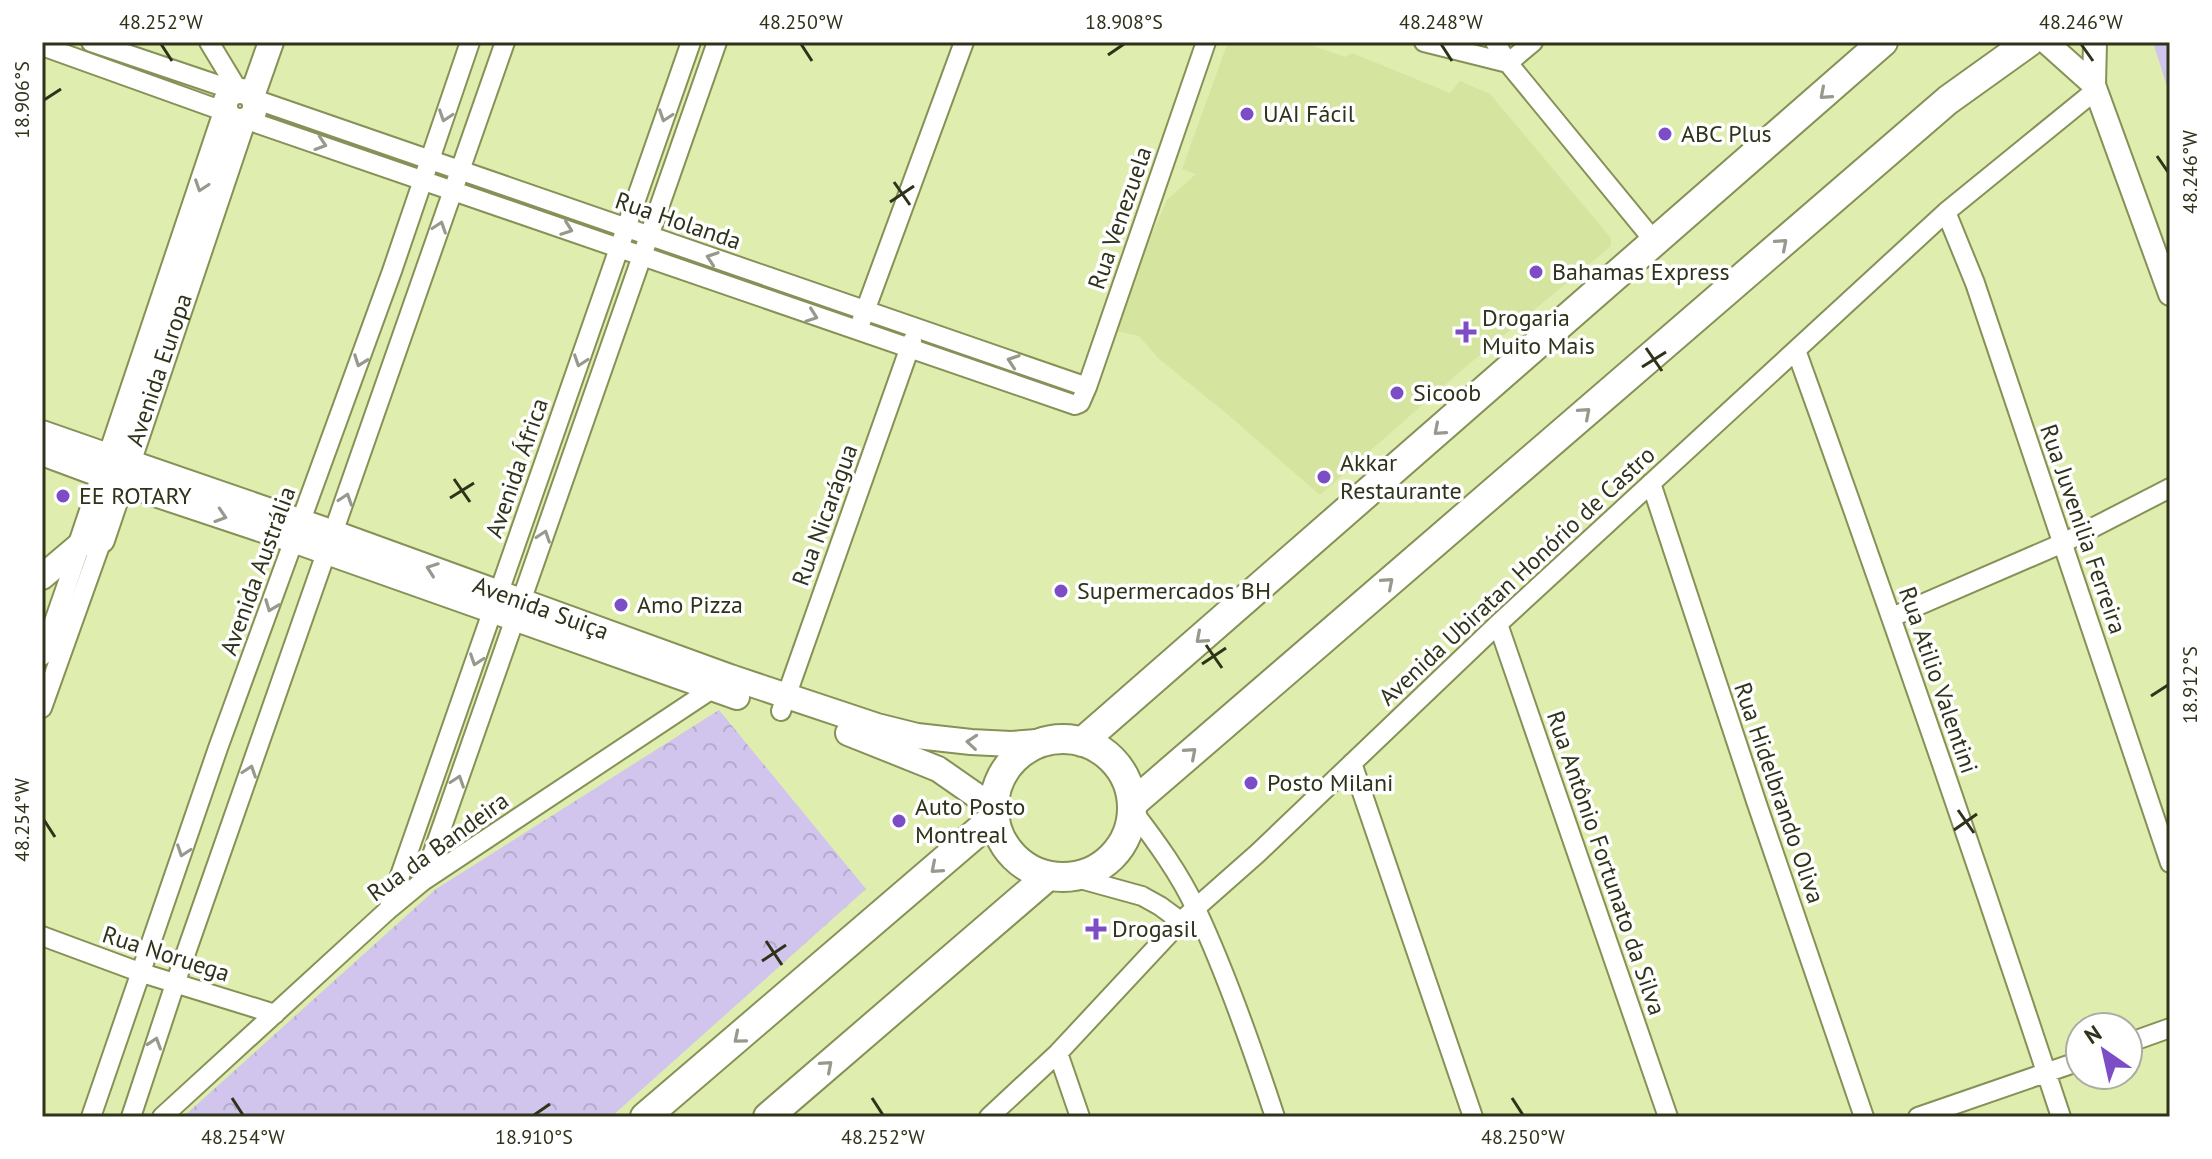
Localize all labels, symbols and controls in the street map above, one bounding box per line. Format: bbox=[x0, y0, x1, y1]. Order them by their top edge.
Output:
text: 48.252°W bbox=[119, 9, 203, 35]
text: 48.250°W bbox=[759, 9, 843, 35]
text: 18.908°S bbox=[1085, 9, 1163, 35]
text: 48.248°W bbox=[1399, 9, 1483, 35]
text: 48.246°W bbox=[2039, 9, 2123, 35]
text: 18.906°S bbox=[9, 61, 35, 139]
one-way arrow bbox=[1819, 84, 1834, 99]
place label: UAI Fácil bbox=[1263, 98, 1355, 129]
marker: UAI Fácil bbox=[1238, 105, 1256, 123]
one-way arrow bbox=[439, 108, 455, 122]
one-way arrow bbox=[658, 108, 674, 122]
place label: ABC Plus bbox=[1681, 118, 1772, 149]
marker: ABC Plus bbox=[1656, 125, 1674, 143]
text: 48.246°W bbox=[2177, 130, 2203, 214]
one-way arrow bbox=[313, 135, 327, 151]
street label: Rua Venezuela bbox=[1081, 142, 1158, 293]
one-way arrow bbox=[195, 178, 211, 192]
street label: Rua Holanda bbox=[611, 185, 745, 257]
one-way arrow bbox=[559, 220, 573, 236]
one-way arrow bbox=[431, 221, 447, 235]
one-way arrow bbox=[1772, 239, 1787, 253]
one-way arrow bbox=[706, 251, 720, 267]
place label: Bahamas Express bbox=[1552, 256, 1730, 287]
marker: Bahamas Express bbox=[1527, 263, 1545, 281]
street label: Avenida Europa bbox=[119, 289, 199, 450]
place label: Drogaria Muito Mais bbox=[1482, 302, 1595, 361]
one-way arrow bbox=[804, 306, 818, 323]
marker: Drogaria Muito Mais bbox=[1457, 323, 1475, 341]
one-way arrow bbox=[573, 353, 589, 367]
one-way arrow bbox=[353, 354, 369, 368]
one-way arrow bbox=[1007, 355, 1021, 371]
place label: Sicoob bbox=[1413, 377, 1481, 408]
marker: Sicoob bbox=[1388, 384, 1406, 402]
street label: Avenida África bbox=[478, 394, 555, 542]
one-way arrow bbox=[1576, 409, 1590, 423]
street label: Rua Juvenilia Ferreira bbox=[2033, 420, 2134, 638]
one-way arrow bbox=[1433, 421, 1448, 435]
street label: Avenida Ubiratan Honório de Castro bbox=[1372, 439, 1661, 712]
street label: Rua Nicarágua bbox=[785, 440, 864, 590]
place label: Akkar Restaurante bbox=[1340, 447, 1462, 506]
marker: Akkar Restaurante bbox=[1315, 468, 1333, 486]
place label: EE ROTARY bbox=[79, 480, 192, 511]
street label: Avenida Austrália bbox=[213, 482, 302, 659]
marker: EE ROTARY bbox=[54, 487, 72, 505]
one-way arrow bbox=[336, 493, 352, 507]
one-way arrow bbox=[214, 507, 228, 523]
one-way arrow bbox=[534, 529, 550, 543]
one-way arrow bbox=[426, 563, 440, 579]
street label: Avenida Suiça bbox=[469, 569, 613, 647]
place label: Supermercados BH bbox=[1077, 575, 1271, 606]
one-way arrow bbox=[1379, 579, 1394, 593]
marker: Supermercados BH bbox=[1052, 582, 1070, 600]
street label: Rua Atilio Valentini bbox=[1892, 582, 1985, 777]
place label: Amo Pizza bbox=[637, 589, 743, 620]
marker: Amo Pizza bbox=[612, 596, 630, 614]
one-way arrow bbox=[264, 598, 281, 612]
one-way arrow bbox=[1195, 628, 1210, 643]
text: 18.912°S bbox=[2177, 646, 2203, 724]
one-way arrow bbox=[469, 652, 485, 666]
street label: Rua Hidelbrando Oliva bbox=[1727, 678, 1832, 907]
street label: Rua Antônio Fortunato da Silva bbox=[1540, 707, 1673, 1019]
one-way arrow bbox=[965, 734, 978, 751]
one-way arrow bbox=[1182, 749, 1197, 763]
one-way arrow bbox=[240, 765, 256, 779]
place label: Posto Milani bbox=[1267, 767, 1394, 798]
marker: Posto Milani bbox=[1242, 774, 1260, 792]
one-way arrow bbox=[448, 775, 464, 789]
text: 48.254°W bbox=[9, 778, 35, 862]
street label: Rua da Bandeira bbox=[361, 785, 514, 908]
place label: Auto Posto Montreal bbox=[915, 791, 1025, 850]
marker: Auto Posto Montreal bbox=[890, 812, 908, 830]
one-way arrow bbox=[177, 843, 193, 857]
one-way arrow bbox=[930, 858, 945, 873]
place label: Drogasil bbox=[1112, 913, 1197, 944]
street label: Rua Noruega bbox=[99, 918, 234, 989]
marker: Drogasil bbox=[1087, 920, 1105, 938]
north arrow bbox=[2064, 1011, 2144, 1091]
text: N bbox=[2079, 1019, 2107, 1050]
one-way arrow bbox=[733, 1028, 748, 1043]
one-way arrow bbox=[146, 1037, 162, 1051]
one-way arrow bbox=[818, 1061, 833, 1076]
text: 48.254°W bbox=[201, 1124, 285, 1150]
text: 18.910°S bbox=[495, 1124, 573, 1150]
text: 48.252°W bbox=[841, 1124, 925, 1150]
text: 48.250°W bbox=[1481, 1124, 1565, 1150]

